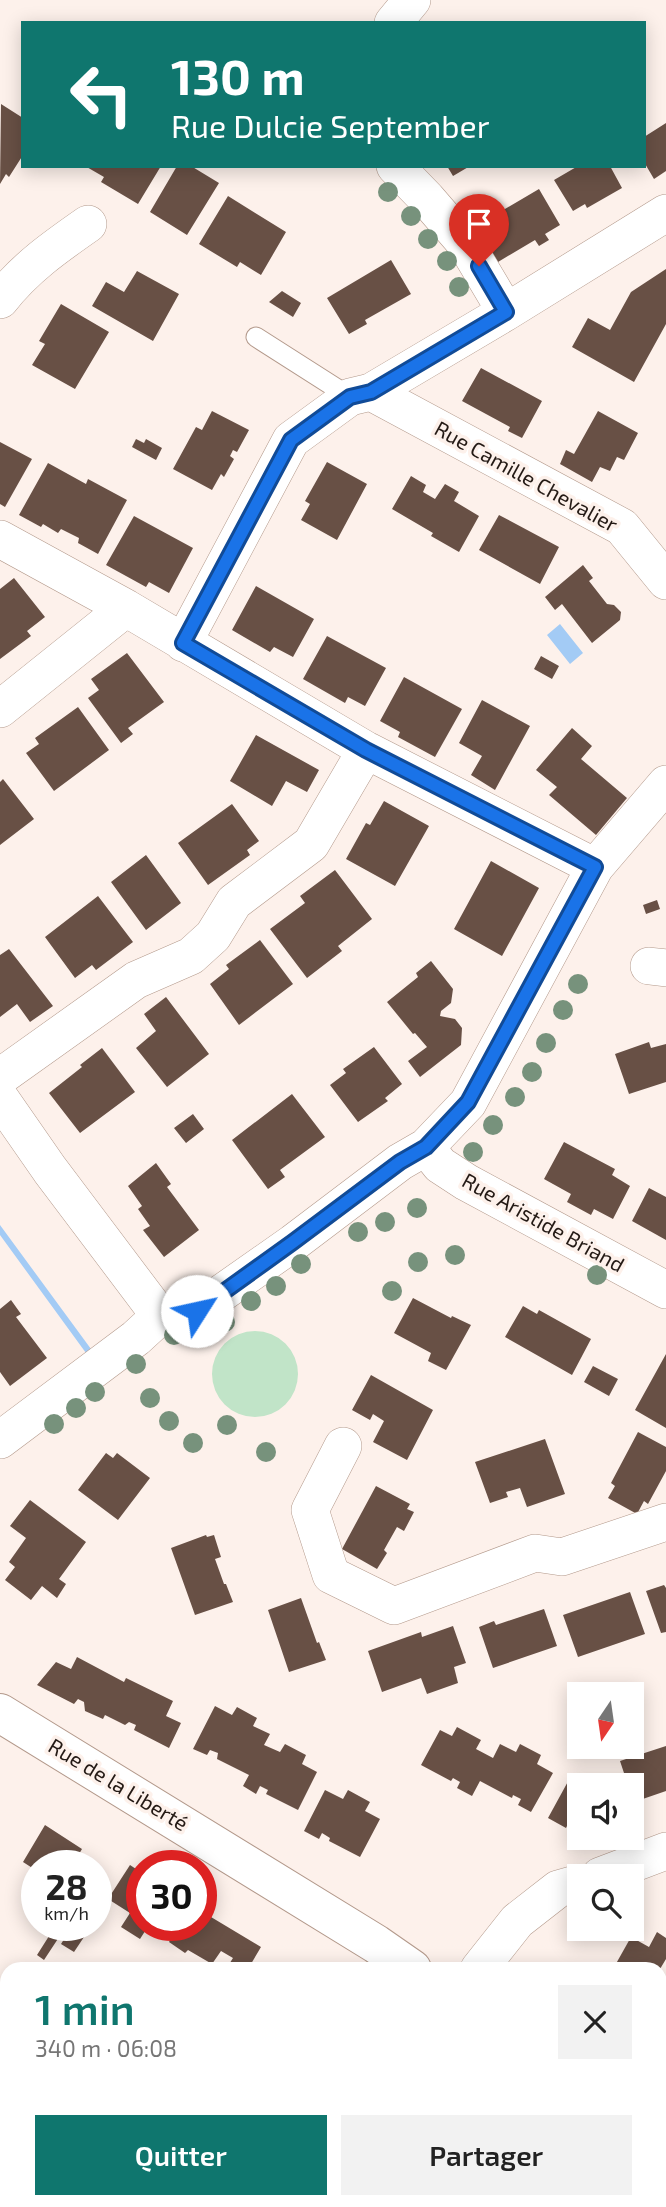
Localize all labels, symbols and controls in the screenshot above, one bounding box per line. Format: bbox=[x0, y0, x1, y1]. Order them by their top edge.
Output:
text: 130 m bbox=[171, 46, 305, 105]
icon: left bbox=[56, 49, 147, 140]
text: Rue Dulcie September bbox=[171, 106, 490, 144]
pin bbox=[449, 194, 509, 266]
icon: arrive bbox=[460, 205, 498, 243]
street label: Rue Camille Chevalier bbox=[431, 415, 623, 537]
street label: Rue Aristide Briand bbox=[458, 1167, 629, 1277]
position arrow bbox=[160, 1274, 234, 1348]
north arrow bbox=[567, 1682, 644, 1759]
map controls bbox=[567, 1682, 644, 1941]
street label: Rue de la Liberté bbox=[44, 1732, 193, 1835]
button: sound bbox=[567, 1773, 644, 1850]
speed limit sign: 30 bbox=[126, 1850, 217, 1941]
button: search bbox=[567, 1864, 644, 1941]
text: 28 bbox=[45, 1865, 88, 1907]
text: km/h bbox=[44, 1902, 89, 1924]
text: 1 min bbox=[35, 1983, 135, 2033]
button: close bbox=[558, 1985, 632, 2059]
text: 340 m · 06:08 bbox=[35, 2034, 177, 2062]
button: Quitter bbox=[35, 2115, 327, 2195]
button: Partager bbox=[341, 2115, 632, 2195]

